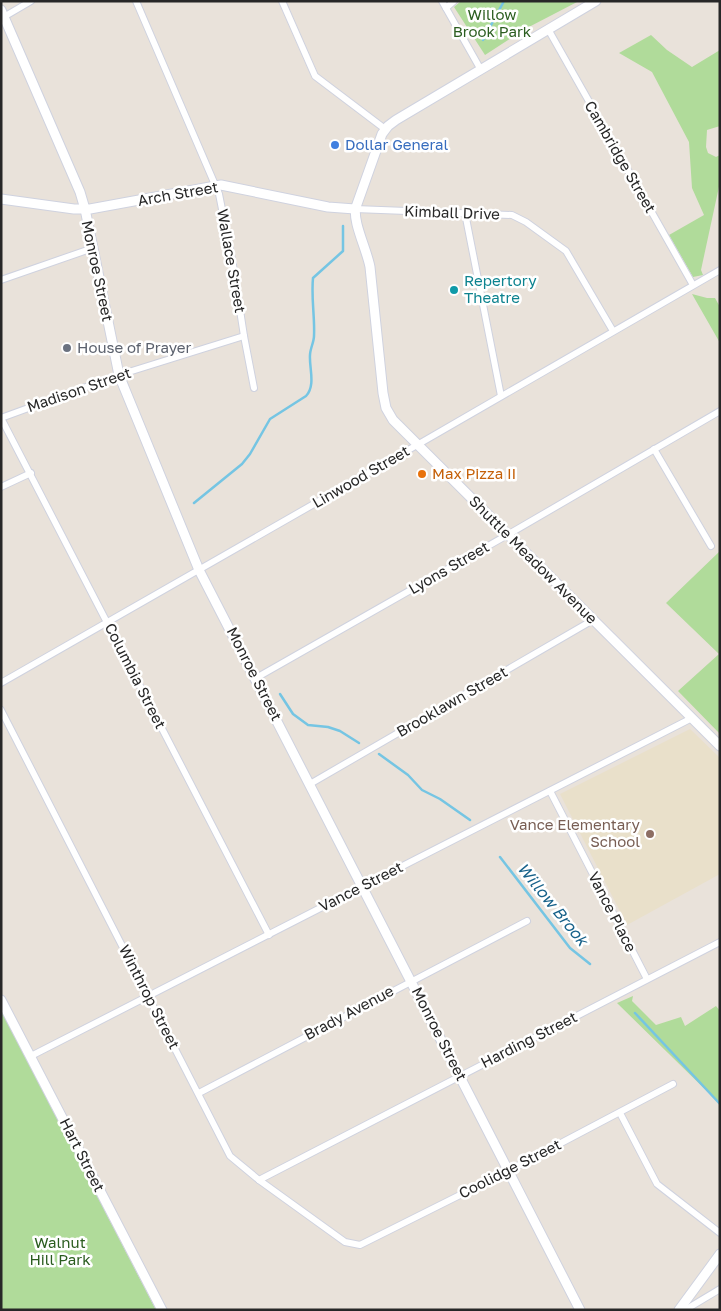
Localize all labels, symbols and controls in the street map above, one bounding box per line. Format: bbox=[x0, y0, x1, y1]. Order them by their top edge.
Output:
park label: Willow Brook Park bbox=[453, 5, 532, 40]
street label: Cambridge Street bbox=[581, 97, 660, 216]
place label: Dollar General bbox=[345, 135, 449, 153]
marker: Dollar General bbox=[329, 139, 341, 151]
street label: Arch Street bbox=[136, 177, 219, 209]
street label: Kimball Drive bbox=[404, 201, 501, 223]
street label: Wallace Street bbox=[214, 207, 250, 314]
street label: Monroe Street bbox=[78, 219, 117, 323]
place label: Repertory Theatre bbox=[464, 271, 537, 306]
marker: Repertory Theatre bbox=[448, 284, 460, 296]
place label: House of Prayer bbox=[77, 338, 191, 356]
marker: House of Prayer bbox=[61, 342, 73, 354]
street label: Madison Street bbox=[24, 363, 133, 415]
street label: Linwood Street bbox=[309, 441, 412, 511]
place label: Max Pizza II bbox=[432, 464, 516, 482]
marker: Max Pizza II bbox=[416, 468, 428, 480]
street label: Shuttle Meadow Avenue bbox=[466, 491, 602, 627]
street label: Lyons Street bbox=[405, 537, 492, 597]
street label: Columbia Street bbox=[101, 620, 170, 731]
street label: Monroe Street bbox=[224, 624, 286, 723]
street label: Brooklawn Street bbox=[393, 662, 510, 740]
place label: Vance Elementary School bbox=[510, 815, 641, 850]
marker: Vance Elementary School bbox=[644, 828, 656, 840]
street label: Vance Street bbox=[316, 857, 406, 915]
water label: Willow Brook bbox=[513, 858, 594, 951]
street label: Vance Place bbox=[585, 868, 641, 955]
street label: Winthrop Street bbox=[116, 941, 184, 1052]
street label: Brady Avenue bbox=[301, 981, 397, 1043]
street label: Monroe Street bbox=[409, 984, 471, 1083]
street label: Harding Street bbox=[477, 1007, 580, 1071]
street label: Hart Street bbox=[57, 1115, 109, 1194]
street label: Coolidge Street bbox=[455, 1135, 564, 1202]
park label: Walnut Hill Park bbox=[29, 1233, 91, 1268]

